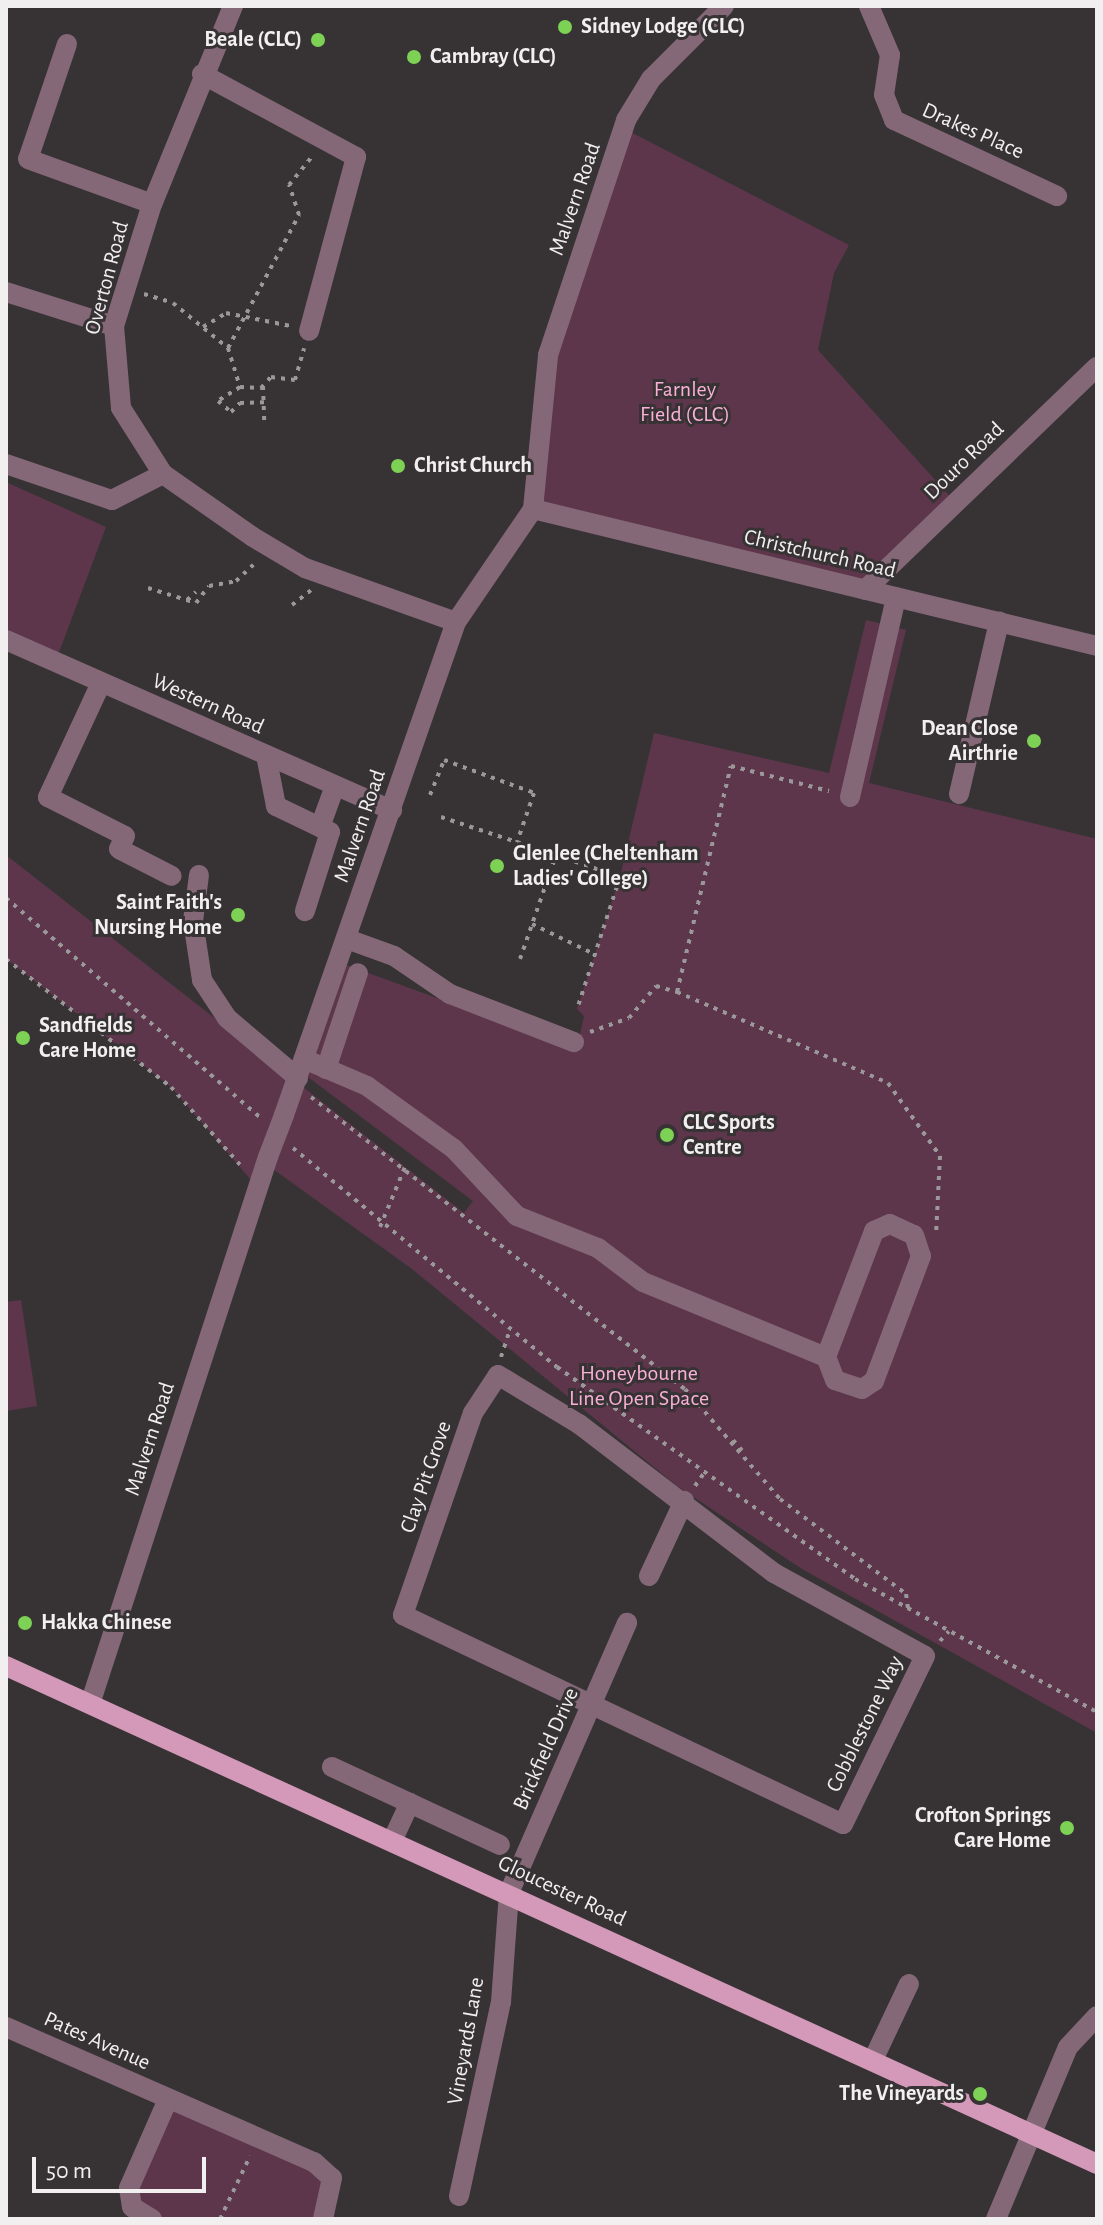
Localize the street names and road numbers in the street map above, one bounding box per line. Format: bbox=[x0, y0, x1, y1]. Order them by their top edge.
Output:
street label: Drakes Place bbox=[918, 97, 1028, 165]
street label: Malvern Road bbox=[543, 139, 607, 259]
street label: Overton Road bbox=[79, 218, 135, 338]
street label: Douro Road bbox=[918, 416, 1010, 506]
street label: Christchurch Road bbox=[741, 524, 899, 584]
street label: Western Road bbox=[148, 668, 268, 740]
street label: Malvern Road bbox=[328, 766, 392, 886]
street label: Malvern Road bbox=[119, 1379, 181, 1499]
street label: Clay Pit Grove bbox=[395, 1418, 457, 1536]
street label: Cobblestone Way bbox=[821, 1652, 909, 1796]
street label: Brickfield Drive bbox=[507, 1684, 585, 1814]
street label: Gloucester Road bbox=[494, 1850, 630, 1932]
street label: Vineyards Lane bbox=[442, 1975, 490, 2107]
street label: Pates Avenue bbox=[40, 2006, 154, 2076]

